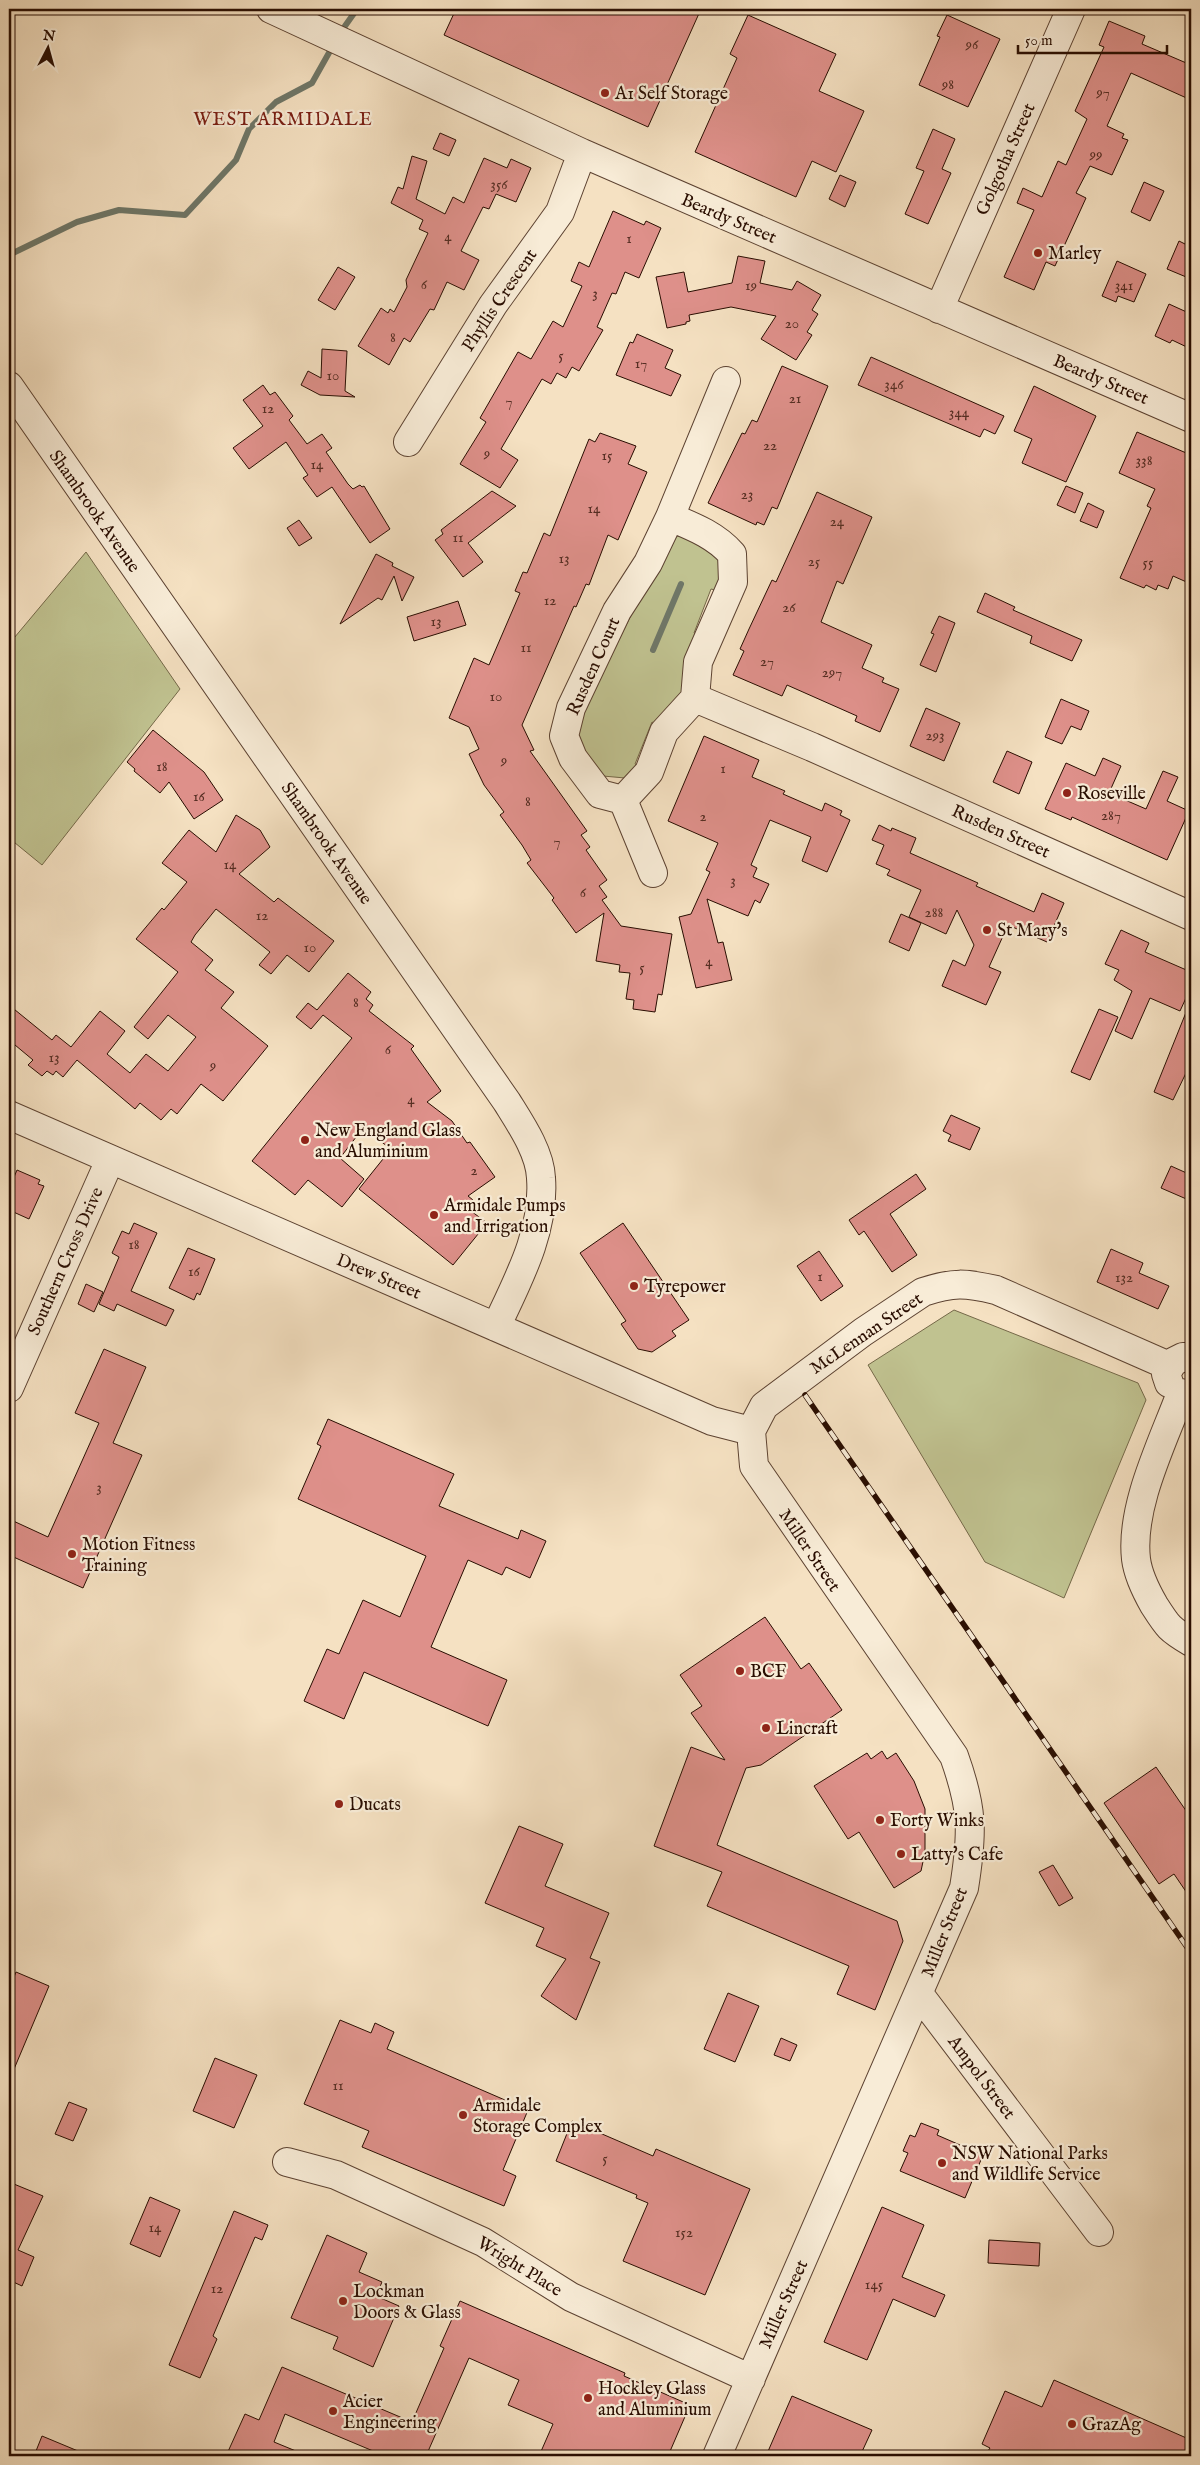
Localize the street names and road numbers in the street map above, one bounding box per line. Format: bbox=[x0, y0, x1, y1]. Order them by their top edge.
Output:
street label: Golgotha Street bbox=[971, 100, 1041, 219]
street label: Beardy Street bbox=[677, 189, 780, 250]
street label: Phyllis Crescent bbox=[457, 245, 543, 357]
street label: Beardy Street bbox=[1049, 350, 1152, 411]
street label: Shambrook Avenue bbox=[43, 446, 145, 578]
street label: Rusden Court bbox=[562, 614, 626, 719]
street label: Shambrook Avenue bbox=[275, 778, 377, 910]
street label: Rusden Street bbox=[948, 800, 1053, 864]
street label: Southern Cross Drive bbox=[23, 1184, 109, 1339]
street label: Drew Street bbox=[333, 1249, 424, 1306]
street label: McLennan Street bbox=[806, 1288, 928, 1380]
street label: Miller Street bbox=[773, 1505, 845, 1597]
street label: Miller Street bbox=[917, 1884, 974, 1981]
street label: Ampol Street bbox=[941, 2031, 1020, 2124]
street label: Wright Place bbox=[472, 2232, 566, 2302]
street label: Miller Street bbox=[755, 2257, 814, 2353]

